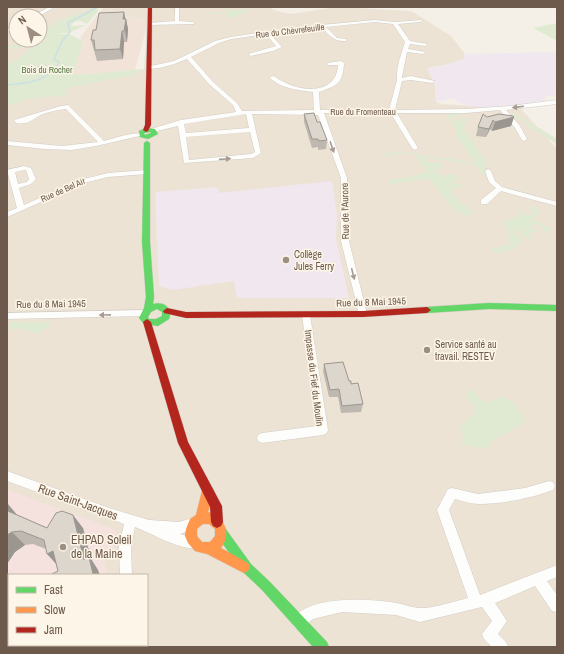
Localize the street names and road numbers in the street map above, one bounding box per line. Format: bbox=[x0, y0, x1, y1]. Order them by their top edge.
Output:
street label: Rue du Chèvrefeuille bbox=[255, 21, 325, 41]
street label: Rue du Fromenteau bbox=[330, 106, 396, 118]
street label: Rue de Bel Air bbox=[39, 175, 88, 205]
street label: Rue de l'Aurore bbox=[338, 182, 352, 239]
street label: Rue du 8 Mai 1945 bbox=[336, 294, 407, 310]
street label: Rue du 8 Mai 1945 bbox=[16, 297, 86, 311]
street label: Impasse du Fief du Moulin bbox=[302, 329, 326, 427]
street label: Rue Saint-Jacques bbox=[36, 480, 120, 524]

